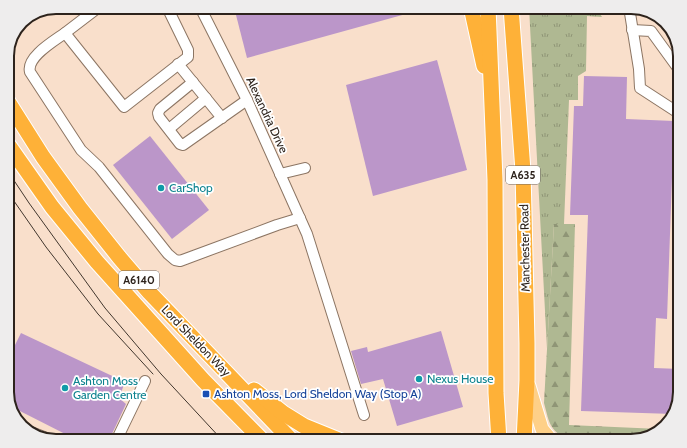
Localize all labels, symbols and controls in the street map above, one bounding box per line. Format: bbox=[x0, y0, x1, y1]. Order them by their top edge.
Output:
street label: Alexandria Drive bbox=[243, 74, 292, 155]
road number: A635 bbox=[506, 166, 540, 184]
place label: CarShop bbox=[169, 180, 213, 195]
marker: CarShop bbox=[156, 183, 166, 193]
street label: Manchester Road bbox=[516, 204, 533, 292]
road number: A6140 bbox=[119, 271, 159, 289]
street label: Lord Sheldon Way bbox=[159, 302, 234, 379]
place label: Nexus House bbox=[427, 371, 493, 386]
place label: Ashton Moss Garden Centre bbox=[73, 373, 146, 402]
marker: Nexus House bbox=[414, 374, 424, 384]
marker: Ashton Moss Garden Centre bbox=[60, 383, 70, 393]
place label: Ashton Moss, Lord Sheldon Way (Stop A) bbox=[214, 386, 421, 401]
marker: Ashton Moss, Lord Sheldon Way (Stop A) bbox=[201, 389, 211, 399]

